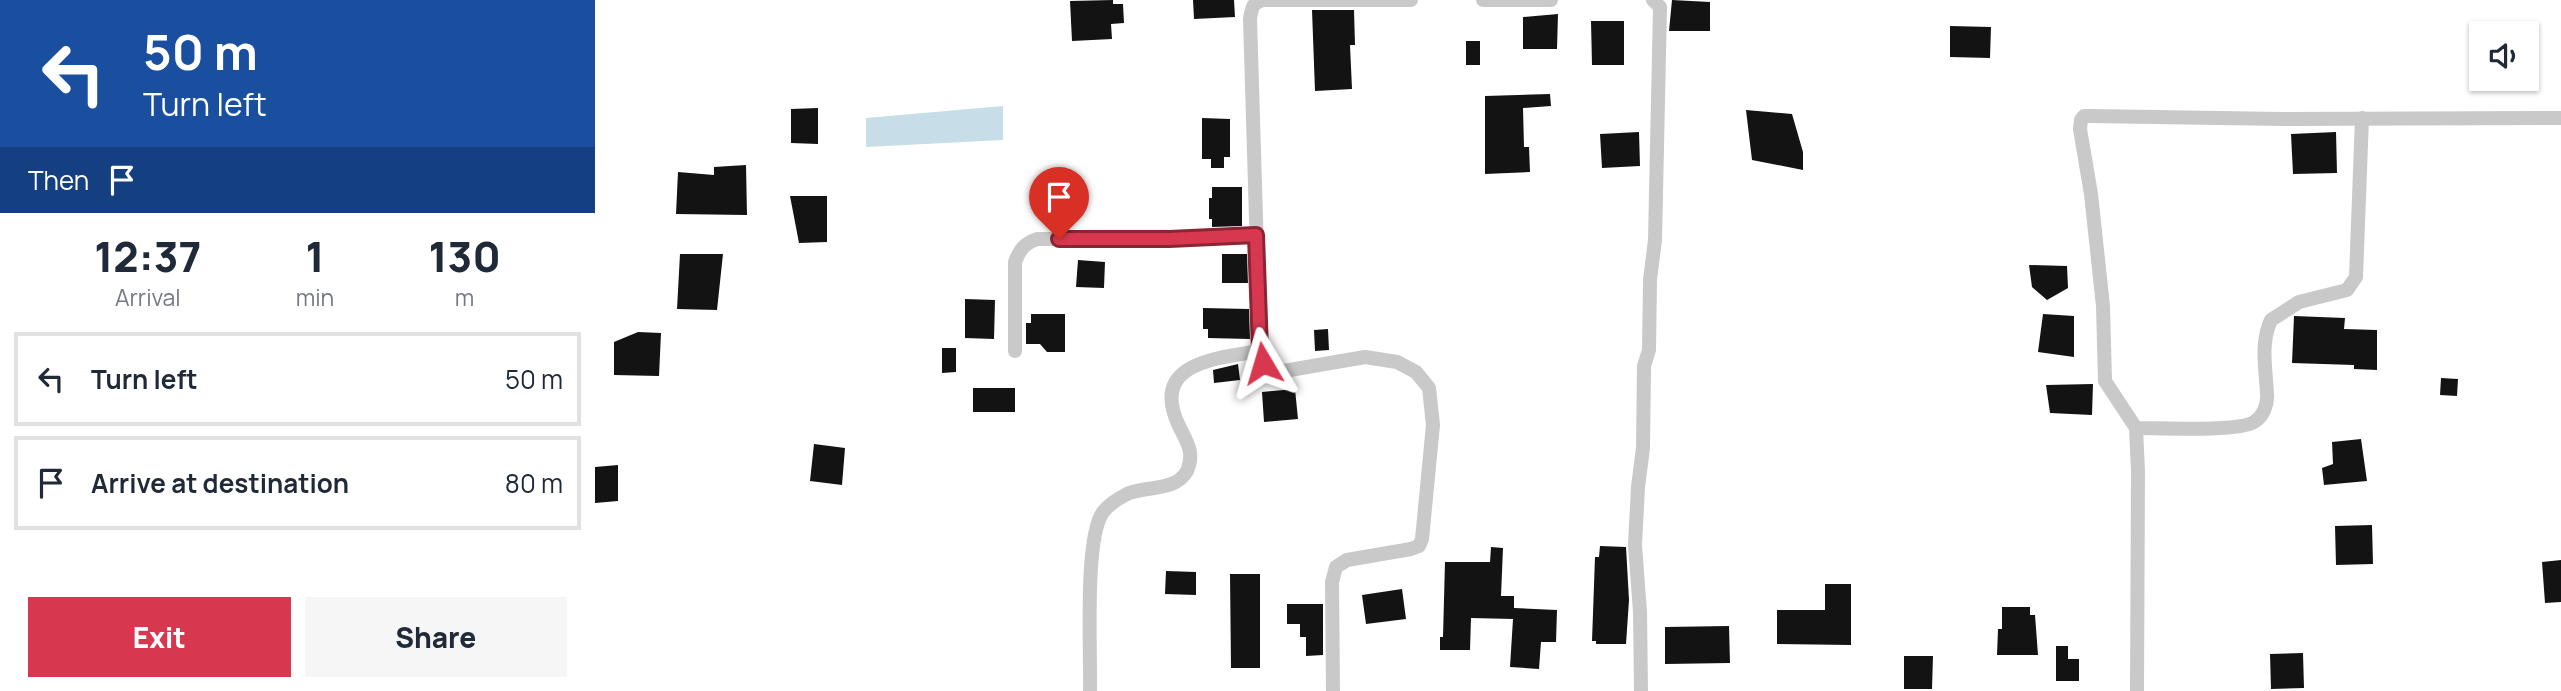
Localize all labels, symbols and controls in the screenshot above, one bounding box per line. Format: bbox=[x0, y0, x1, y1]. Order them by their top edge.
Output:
text: 50 m bbox=[143, 18, 258, 85]
map controls bbox=[2469, 21, 2539, 91]
button: sound bbox=[2469, 21, 2539, 91]
icon: left bbox=[28, 28, 119, 119]
text: Turn left bbox=[143, 82, 267, 126]
icon: arrive bbox=[103, 161, 141, 199]
text: Then bbox=[28, 162, 89, 198]
pin bbox=[1029, 167, 1089, 239]
icon: arrive bbox=[1040, 178, 1078, 216]
text: 12:37 bbox=[94, 227, 201, 285]
text: 1 bbox=[305, 227, 324, 285]
text: 130 bbox=[429, 227, 501, 285]
text: Arrival bbox=[115, 281, 181, 313]
text: min bbox=[296, 281, 334, 313]
text: m bbox=[455, 281, 474, 313]
position arrow bbox=[1226, 326, 1300, 400]
icon: left bbox=[32, 360, 70, 398]
text: Turn left bbox=[91, 361, 198, 397]
text: 50 m bbox=[505, 361, 563, 397]
icon: arrive bbox=[32, 464, 70, 502]
text: Arrive at destination bbox=[91, 465, 349, 501]
text: 80 m bbox=[505, 465, 563, 501]
button: Exit bbox=[28, 597, 291, 677]
button: Share bbox=[305, 597, 567, 677]

